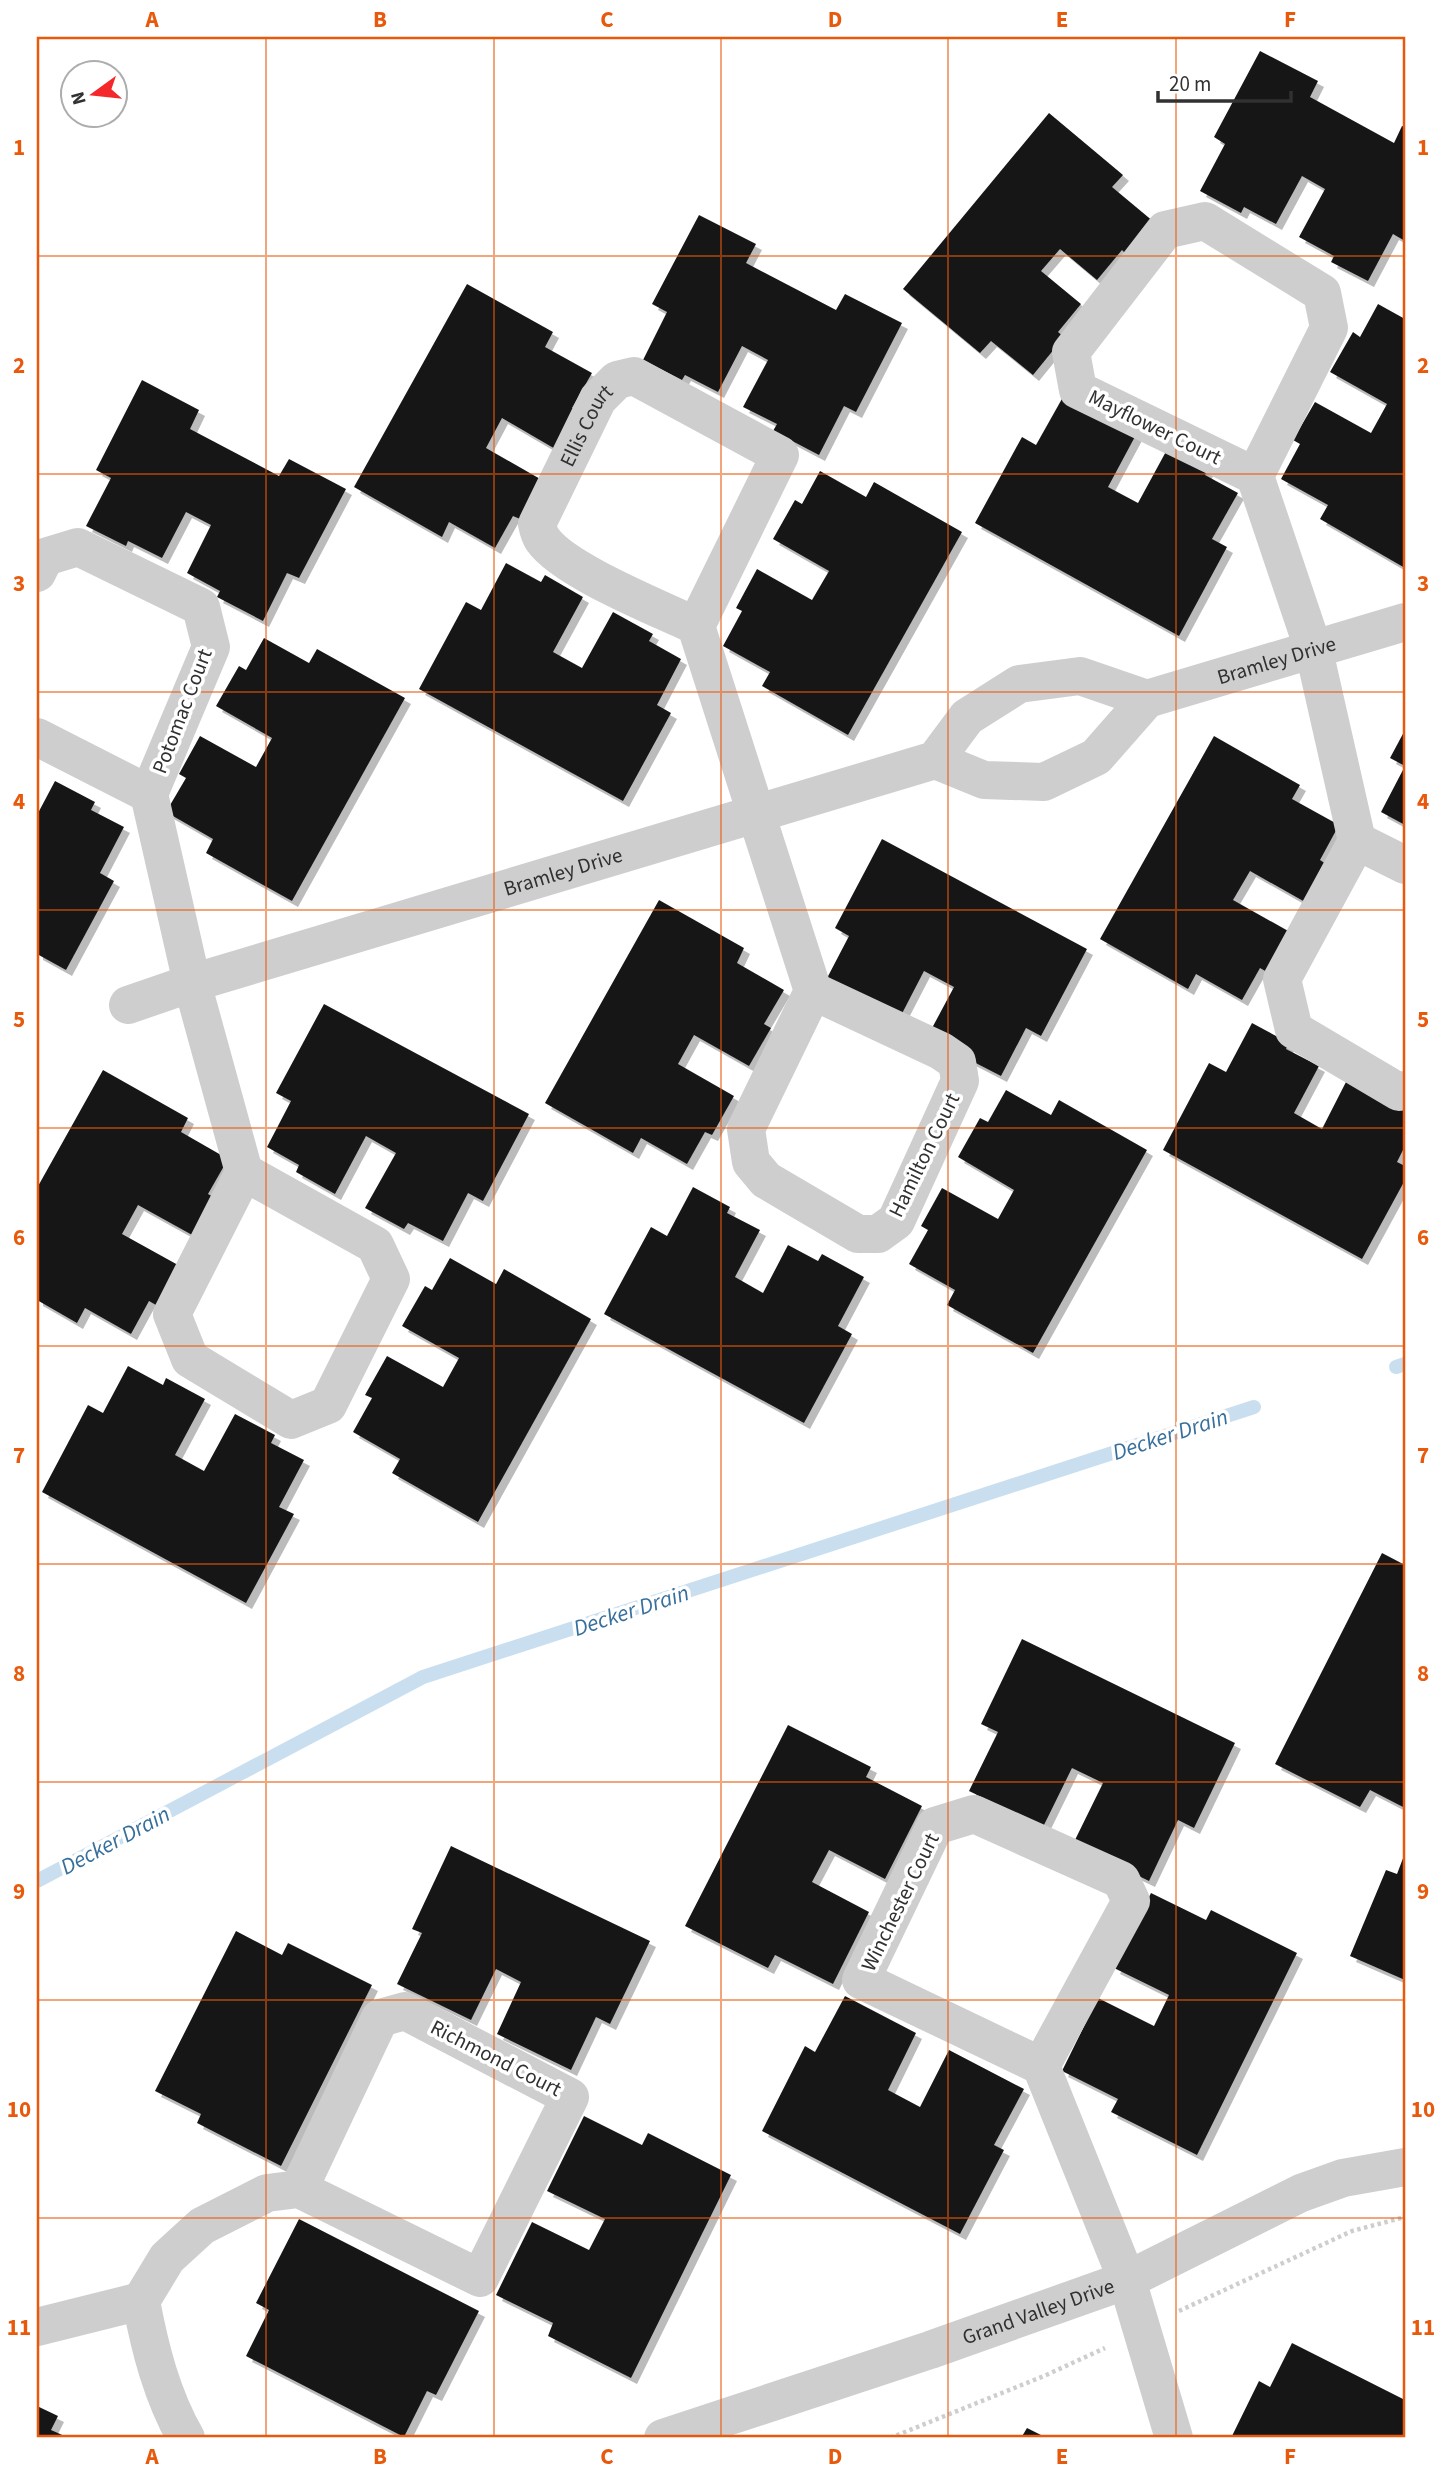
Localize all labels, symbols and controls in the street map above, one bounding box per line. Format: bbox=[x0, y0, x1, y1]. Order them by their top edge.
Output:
text: A bbox=[144, 3, 159, 36]
text: B bbox=[373, 3, 387, 36]
text: C bbox=[600, 3, 614, 36]
text: D bbox=[828, 3, 842, 36]
text: E bbox=[1056, 3, 1068, 36]
text: F bbox=[1284, 3, 1296, 36]
north arrow bbox=[60, 60, 130, 130]
scale bar bbox=[1158, 60, 1292, 104]
text: 20 m bbox=[1169, 69, 1211, 99]
text: N bbox=[64, 88, 94, 108]
text: 1 bbox=[13, 131, 25, 164]
text: 1 bbox=[1417, 131, 1429, 164]
text: 2 bbox=[13, 349, 25, 382]
text: 2 bbox=[1417, 349, 1429, 382]
street label: Ellis Court bbox=[552, 377, 620, 472]
street label: Mayflower Court bbox=[1083, 382, 1227, 472]
text: 3 bbox=[13, 567, 25, 600]
text: 3 bbox=[1417, 567, 1429, 600]
street label: Bramley Drive bbox=[1213, 628, 1340, 692]
street label: Potomac Court bbox=[144, 644, 220, 778]
text: 4 bbox=[13, 785, 25, 818]
text: 4 bbox=[1417, 785, 1429, 818]
street label: Bramley Drive bbox=[500, 840, 626, 904]
text: 5 bbox=[13, 1003, 25, 1036]
text: 5 bbox=[1417, 1003, 1429, 1036]
street label: Hamilton Court bbox=[881, 1088, 967, 1222]
text: 6 bbox=[13, 1221, 25, 1254]
text: 6 bbox=[1417, 1221, 1429, 1254]
water label: Decker Drain bbox=[1108, 1400, 1232, 1469]
text: 7 bbox=[13, 1439, 25, 1472]
text: 7 bbox=[1417, 1439, 1429, 1472]
water label: Decker Drain bbox=[569, 1576, 693, 1645]
text: 8 bbox=[13, 1657, 25, 1690]
text: 8 bbox=[1417, 1657, 1429, 1690]
water label: Decker Drain bbox=[55, 1798, 176, 1883]
street label: Winchester Court bbox=[853, 1828, 947, 1976]
text: 9 bbox=[13, 1875, 25, 1908]
text: 9 bbox=[1417, 1875, 1429, 1908]
street label: Richmond Court bbox=[425, 2012, 567, 2104]
text: 10 bbox=[7, 2093, 31, 2126]
text: 10 bbox=[1411, 2093, 1435, 2126]
street label: Grand Valley Drive bbox=[958, 2271, 1118, 2352]
text: 11 bbox=[7, 2311, 31, 2344]
text: 11 bbox=[1411, 2311, 1435, 2344]
text: A bbox=[144, 2440, 159, 2473]
text: B bbox=[373, 2440, 387, 2473]
text: C bbox=[600, 2440, 614, 2473]
text: D bbox=[828, 2440, 842, 2473]
text: E bbox=[1056, 2440, 1068, 2473]
text: F bbox=[1284, 2440, 1296, 2473]

